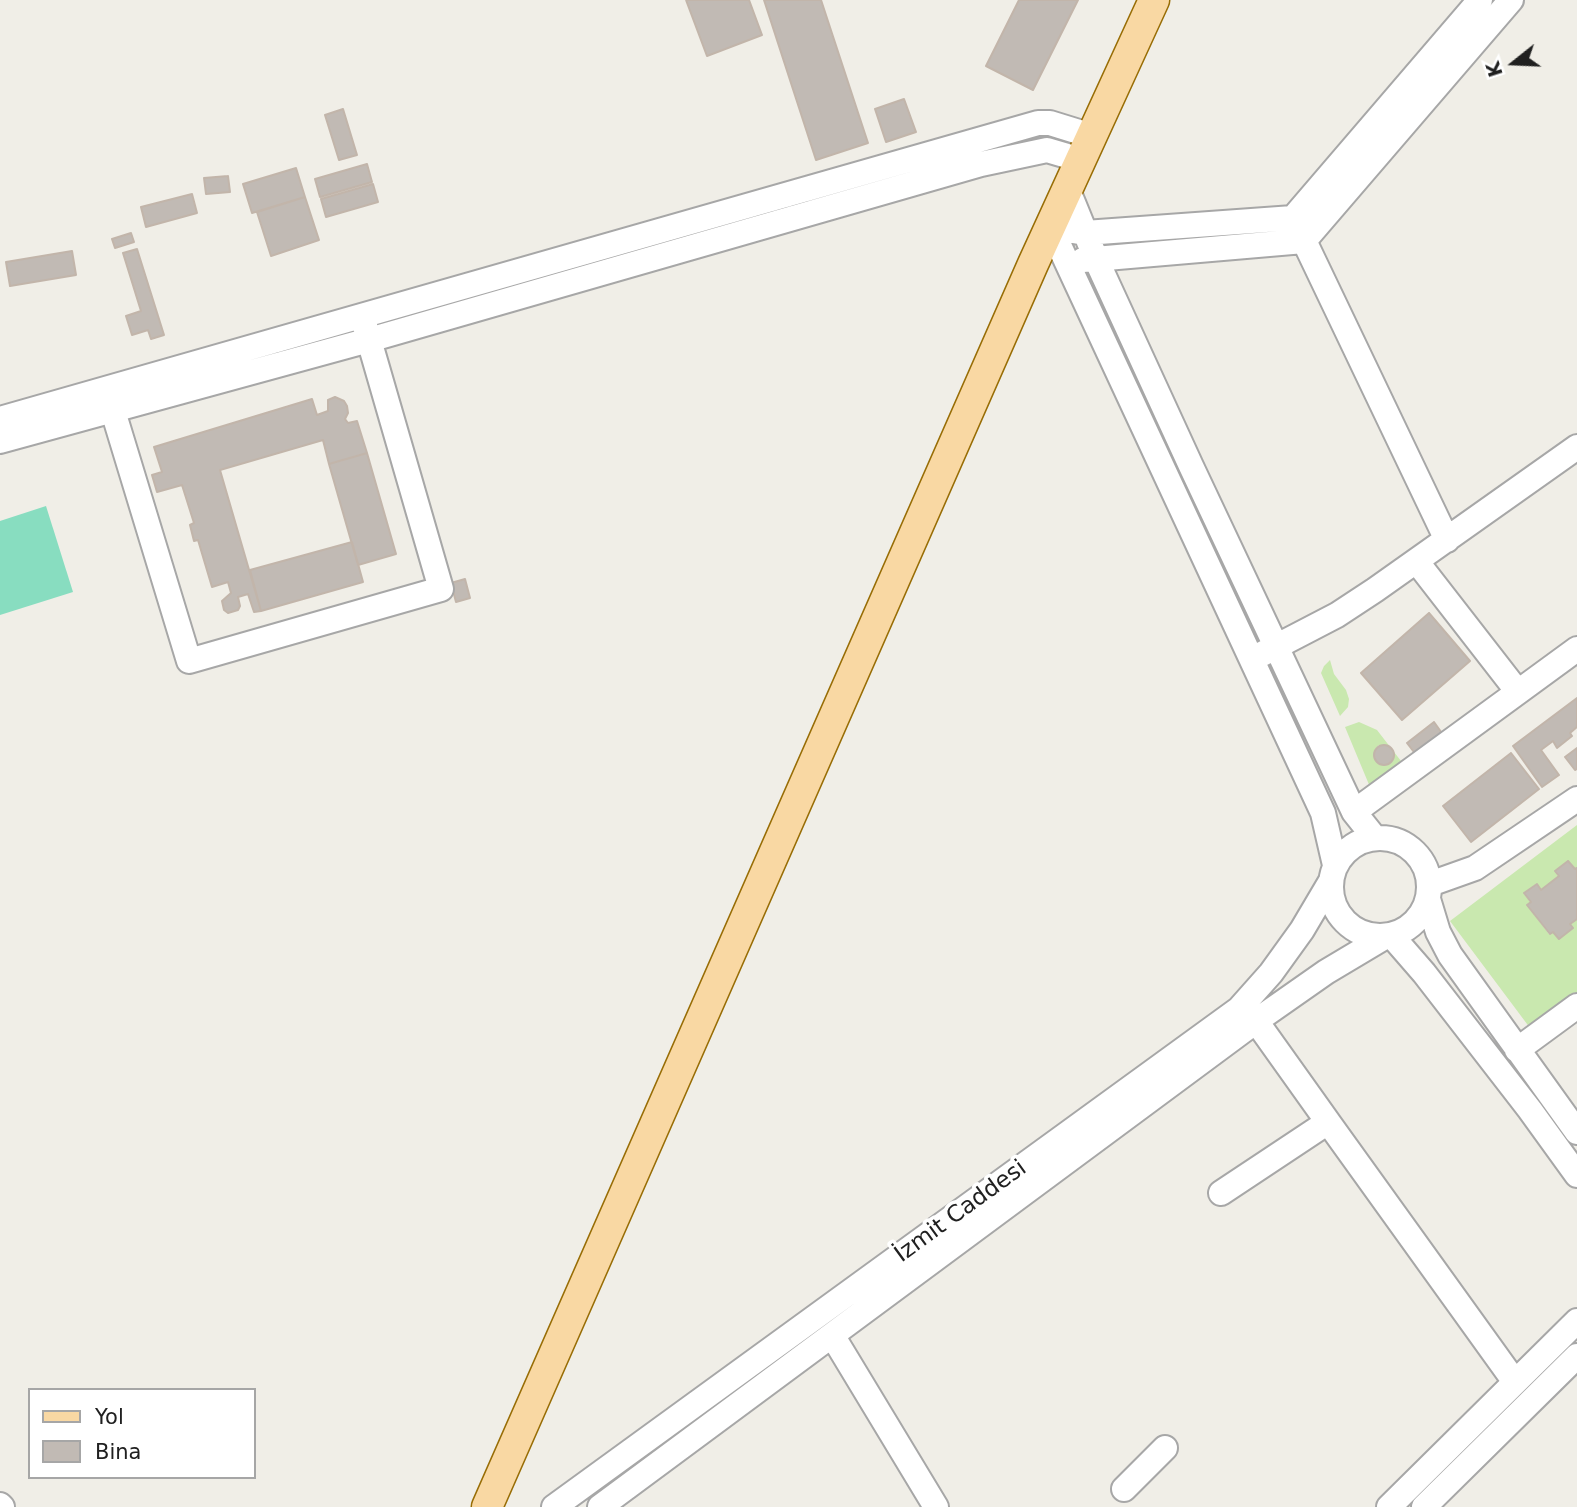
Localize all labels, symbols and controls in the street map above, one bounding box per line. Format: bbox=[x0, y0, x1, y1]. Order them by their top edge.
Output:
north arrow bbox=[1479, 28, 1549, 98]
text: K bbox=[1481, 59, 1507, 80]
street label: İzmit Caddesi bbox=[890, 1155, 1032, 1269]
legend bbox=[28, 1388, 256, 1479]
text: Yol bbox=[95, 1405, 124, 1429]
text: Bina bbox=[95, 1440, 141, 1464]

